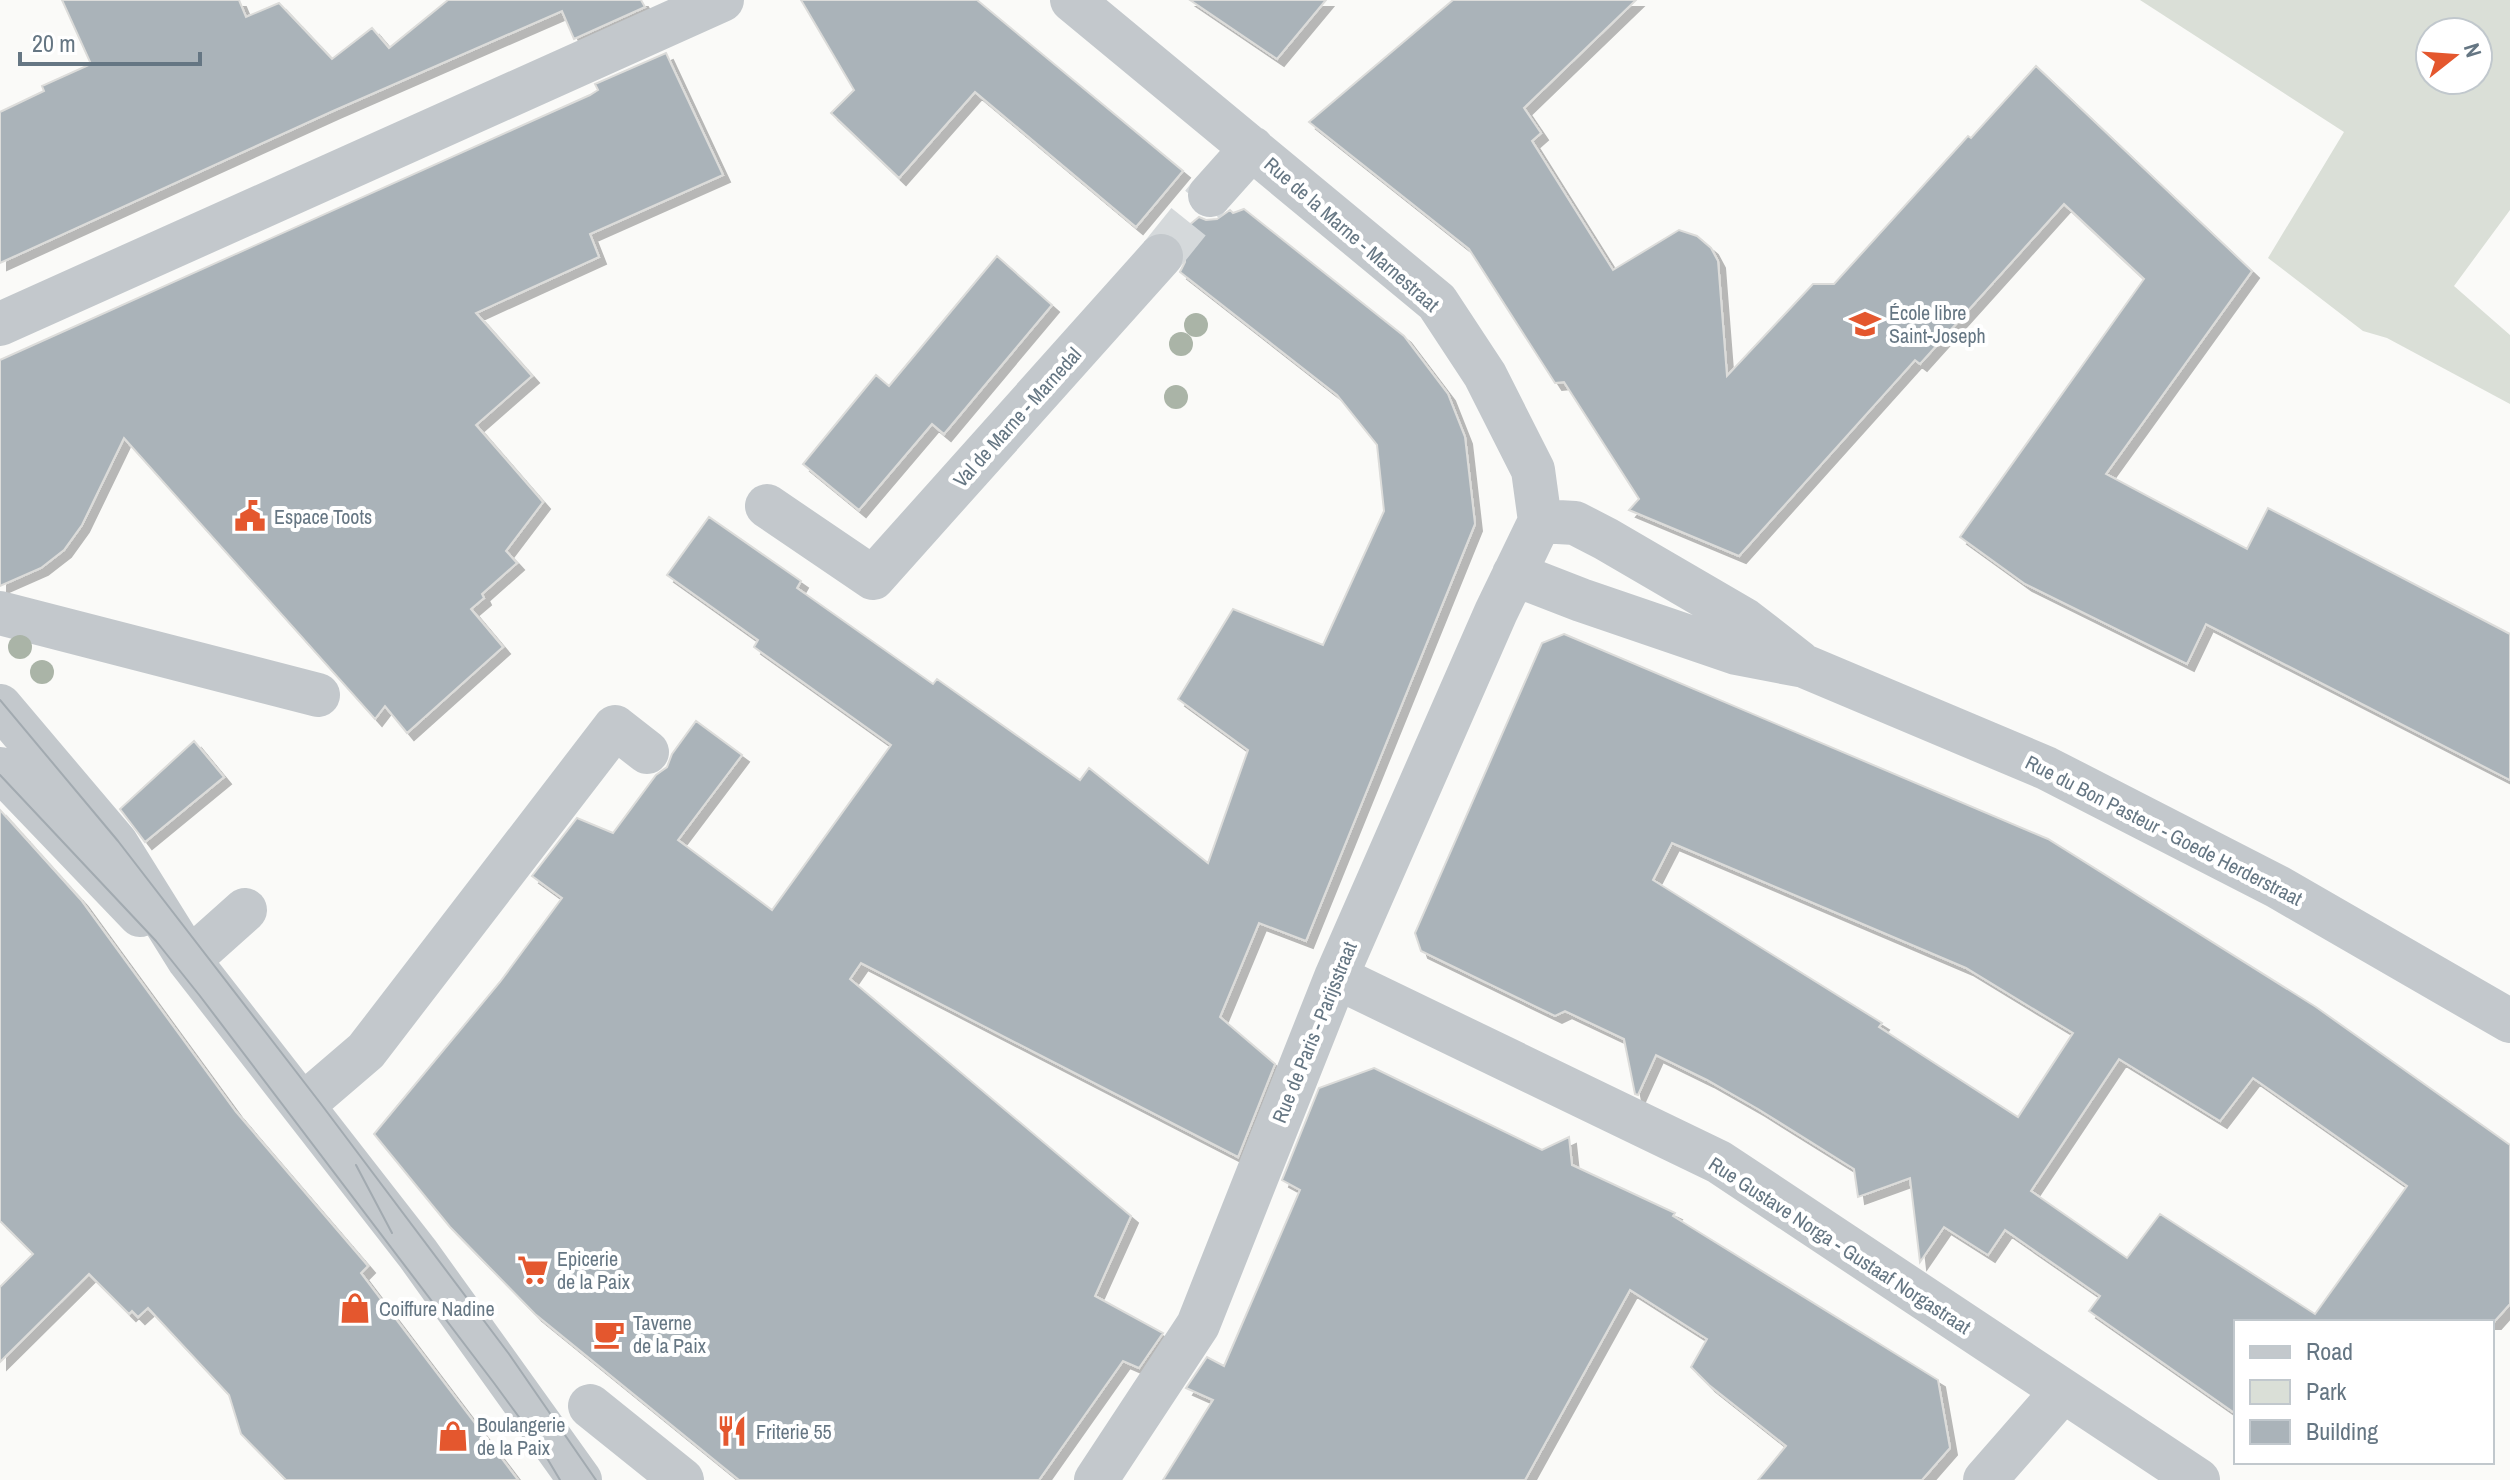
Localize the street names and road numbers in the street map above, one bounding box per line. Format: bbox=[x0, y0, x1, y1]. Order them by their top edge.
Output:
street label: Rue de la Marne - Marnestraat bbox=[1259, 151, 1445, 318]
street label: Val de Marne - Marnedal bbox=[947, 341, 1087, 493]
street label: Rue du Bon Pasteur - Goede Herderstraat bbox=[2021, 748, 2307, 912]
street label: Rue de Paris - Parijsstraat bbox=[1265, 937, 1363, 1127]
street label: Rue Gustave Norga - Gustaaf Norgastraat bbox=[1704, 1150, 1977, 1340]

